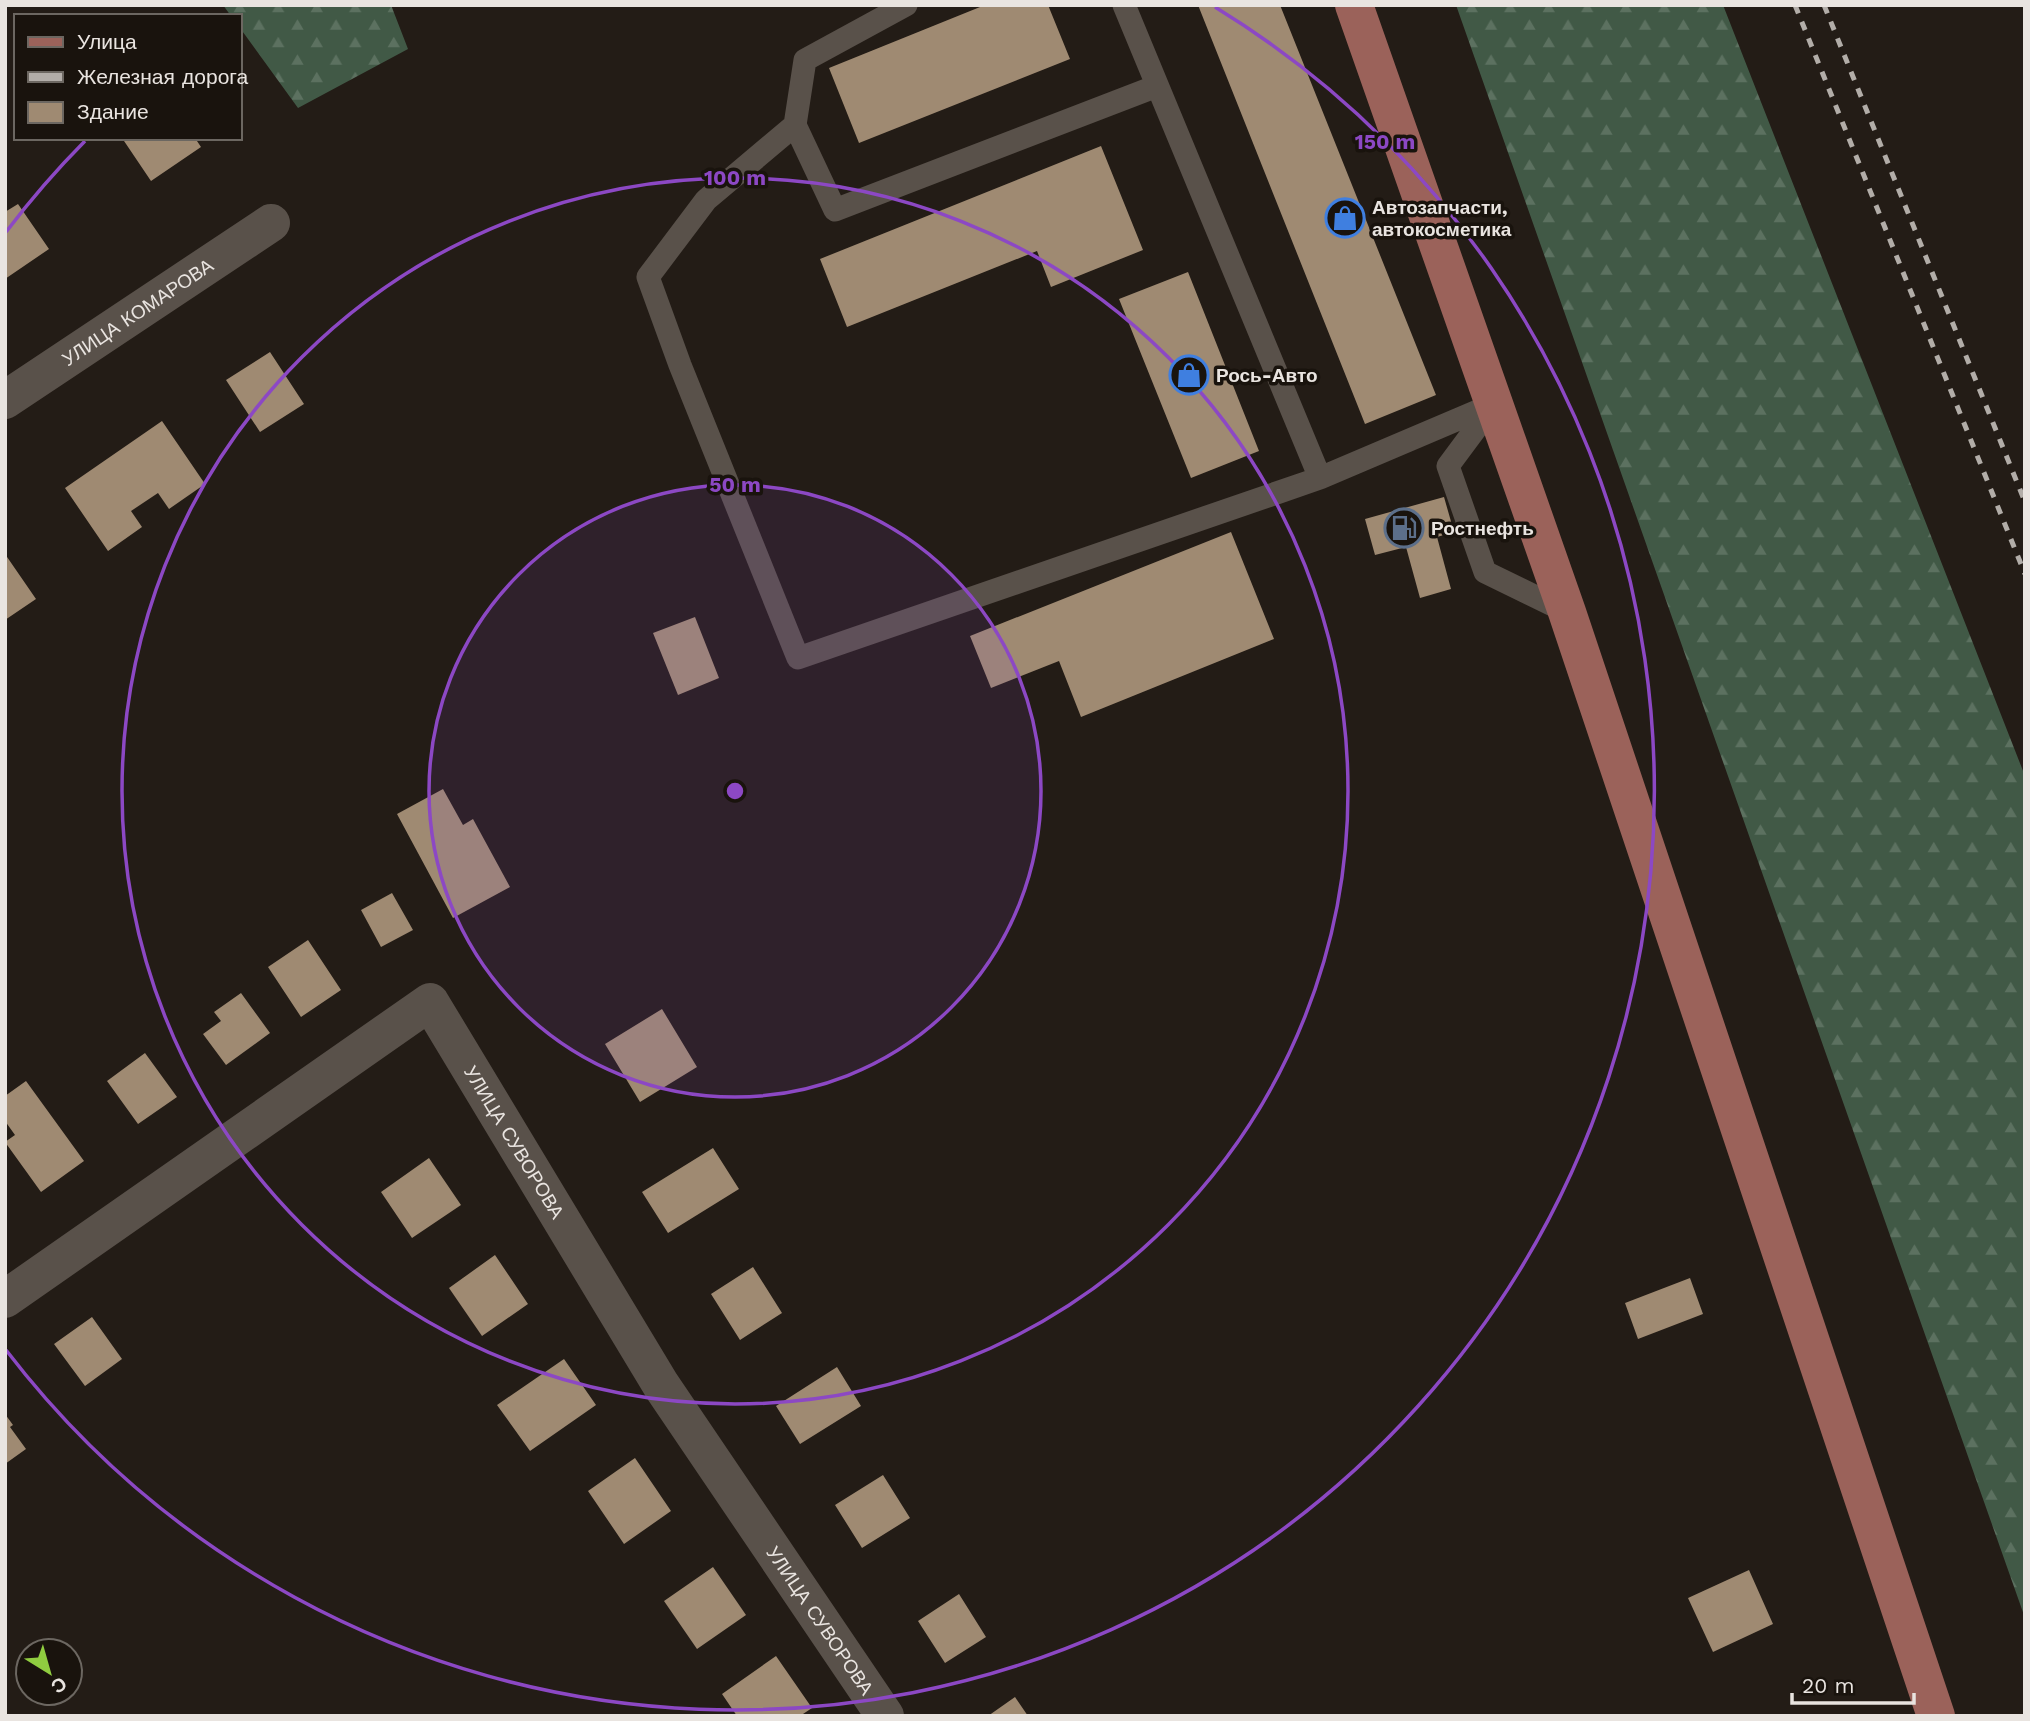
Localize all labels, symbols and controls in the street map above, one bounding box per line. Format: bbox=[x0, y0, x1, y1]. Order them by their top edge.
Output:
legend bbox=[14, 14, 242, 140]
text: Улица bbox=[77, 29, 137, 54]
text: Железная дорога bbox=[77, 64, 249, 89]
text: Здание bbox=[77, 99, 149, 124]
text: 150 m bbox=[1355, 129, 1415, 154]
text: 100 m bbox=[704, 165, 766, 190]
place label: Автозапчасти, автокосметика bbox=[1372, 196, 1512, 241]
shop icon: Автозапчасти, автокосметика bbox=[1324, 197, 1366, 239]
street label: УЛИЦА КОМАРОВА bbox=[58, 254, 218, 371]
shop icon: Рось-Авто bbox=[1168, 354, 1210, 396]
place label: Рось-Авто bbox=[1216, 364, 1318, 387]
text: 50 m bbox=[709, 472, 761, 497]
fuel station icon: Ростнефть bbox=[1383, 507, 1425, 549]
place label: Ростнефть bbox=[1431, 517, 1534, 540]
centre of rings bbox=[723, 779, 747, 803]
street label: УЛИЦА СУВОРОВА bbox=[459, 1062, 569, 1223]
street label: УЛИЦА СУВОРОВА bbox=[761, 1542, 879, 1700]
north arrow bbox=[14, 1637, 84, 1707]
scale bar bbox=[1792, 1662, 1914, 1706]
text: С bbox=[46, 1672, 71, 1699]
text: 20 m bbox=[1802, 1673, 1854, 1698]

